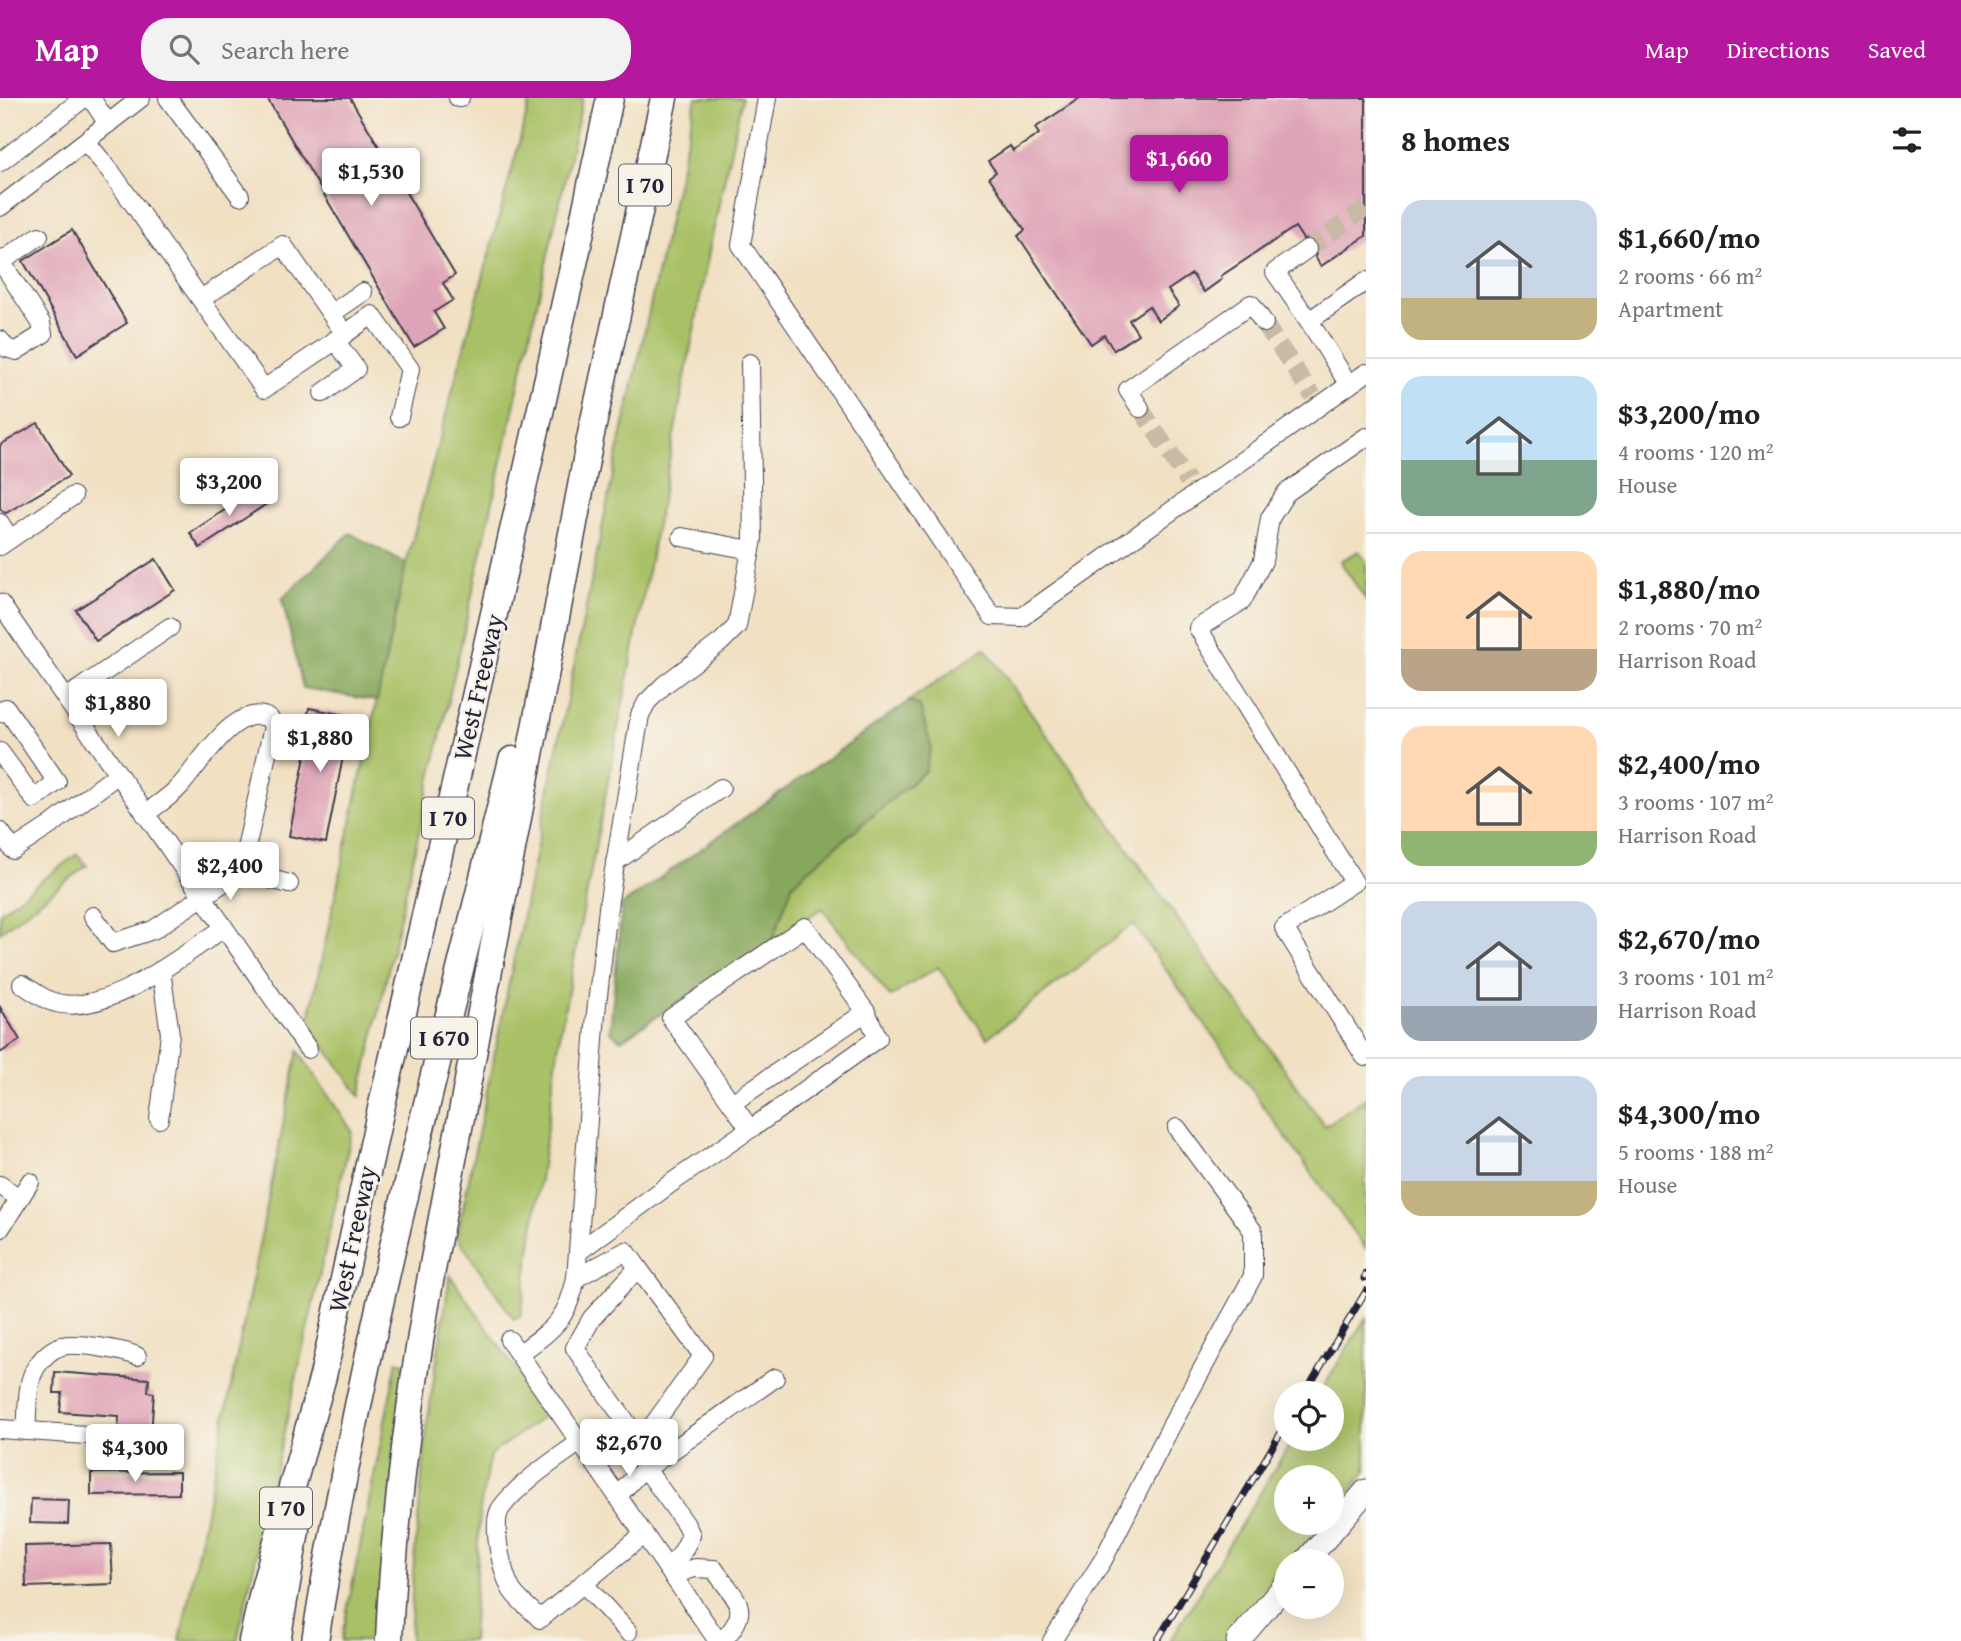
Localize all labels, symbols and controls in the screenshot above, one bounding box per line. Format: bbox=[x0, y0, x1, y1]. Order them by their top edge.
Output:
search box bbox=[141, 18, 631, 81]
text: Map bbox=[35, 25, 99, 73]
icon: search bbox=[165, 30, 203, 68]
text: Search here bbox=[221, 30, 349, 69]
text: Map bbox=[1645, 32, 1689, 67]
text: Directions bbox=[1727, 32, 1830, 67]
text: Saved bbox=[1868, 32, 1926, 67]
text: 8 homes bbox=[1401, 118, 1510, 162]
icon: filters bbox=[1888, 121, 1926, 159]
pin: $1,660 bbox=[1122, 136, 1236, 195]
text: $1,660 bbox=[1146, 141, 1212, 174]
pin: $1,530 bbox=[314, 148, 428, 208]
text: $1,530 bbox=[338, 154, 404, 187]
road number: I 70 bbox=[619, 164, 671, 206]
text: $1,660/mo bbox=[1618, 215, 1760, 259]
icon: home bbox=[1457, 228, 1541, 312]
text: 2 rooms · 66 m² bbox=[1618, 259, 1762, 292]
text: Apartment bbox=[1618, 292, 1723, 325]
text: $3,200/mo bbox=[1618, 391, 1760, 435]
icon: home bbox=[1457, 404, 1541, 488]
text: 4 rooms · 120 m² bbox=[1618, 435, 1773, 468]
pin: $3,200 bbox=[172, 458, 286, 518]
text: $3,200 bbox=[196, 464, 262, 497]
text: House bbox=[1618, 468, 1677, 501]
text: $1,880/mo bbox=[1618, 566, 1760, 610]
icon: home bbox=[1457, 579, 1541, 663]
street label: West Freeway bbox=[442, 610, 513, 764]
text: 2 rooms · 70 m² bbox=[1618, 610, 1762, 643]
text: Harrison Road bbox=[1618, 643, 1757, 676]
pin: $1,880 bbox=[61, 680, 175, 739]
text: $1,880 bbox=[85, 685, 151, 718]
pin: $1,880 bbox=[263, 714, 377, 774]
text: $1,880 bbox=[287, 720, 353, 753]
text: $2,400/mo bbox=[1618, 741, 1760, 785]
icon: home bbox=[1457, 754, 1541, 838]
text: 3 rooms · 107 m² bbox=[1618, 785, 1773, 818]
road number: I 70 bbox=[422, 798, 474, 838]
text: Harrison Road bbox=[1618, 818, 1757, 851]
pin: $2,400 bbox=[173, 842, 287, 902]
text: $2,400 bbox=[197, 848, 263, 881]
text: $2,670/mo bbox=[1618, 916, 1760, 960]
icon: home bbox=[1457, 929, 1541, 1013]
text: 3 rooms · 101 m² bbox=[1618, 960, 1773, 993]
text: Harrison Road bbox=[1618, 993, 1757, 1026]
road number: I 670 bbox=[411, 1018, 477, 1058]
text: $4,300/mo bbox=[1618, 1091, 1760, 1135]
icon: home bbox=[1457, 1104, 1541, 1188]
text: 5 rooms · 188 m² bbox=[1618, 1135, 1773, 1168]
street label: West Freeway bbox=[317, 1162, 386, 1316]
text: House bbox=[1618, 1168, 1677, 1201]
map controls bbox=[1274, 1381, 1344, 1619]
button: locate bbox=[1274, 1381, 1344, 1451]
pin: $2,670 bbox=[572, 1420, 686, 1479]
pin: $4,300 bbox=[78, 1424, 192, 1484]
text: $2,670 bbox=[596, 1425, 662, 1458]
text: $4,300 bbox=[102, 1430, 168, 1463]
button: + bbox=[1274, 1465, 1344, 1535]
road number: I 70 bbox=[260, 1488, 312, 1528]
button: − bbox=[1274, 1549, 1344, 1619]

